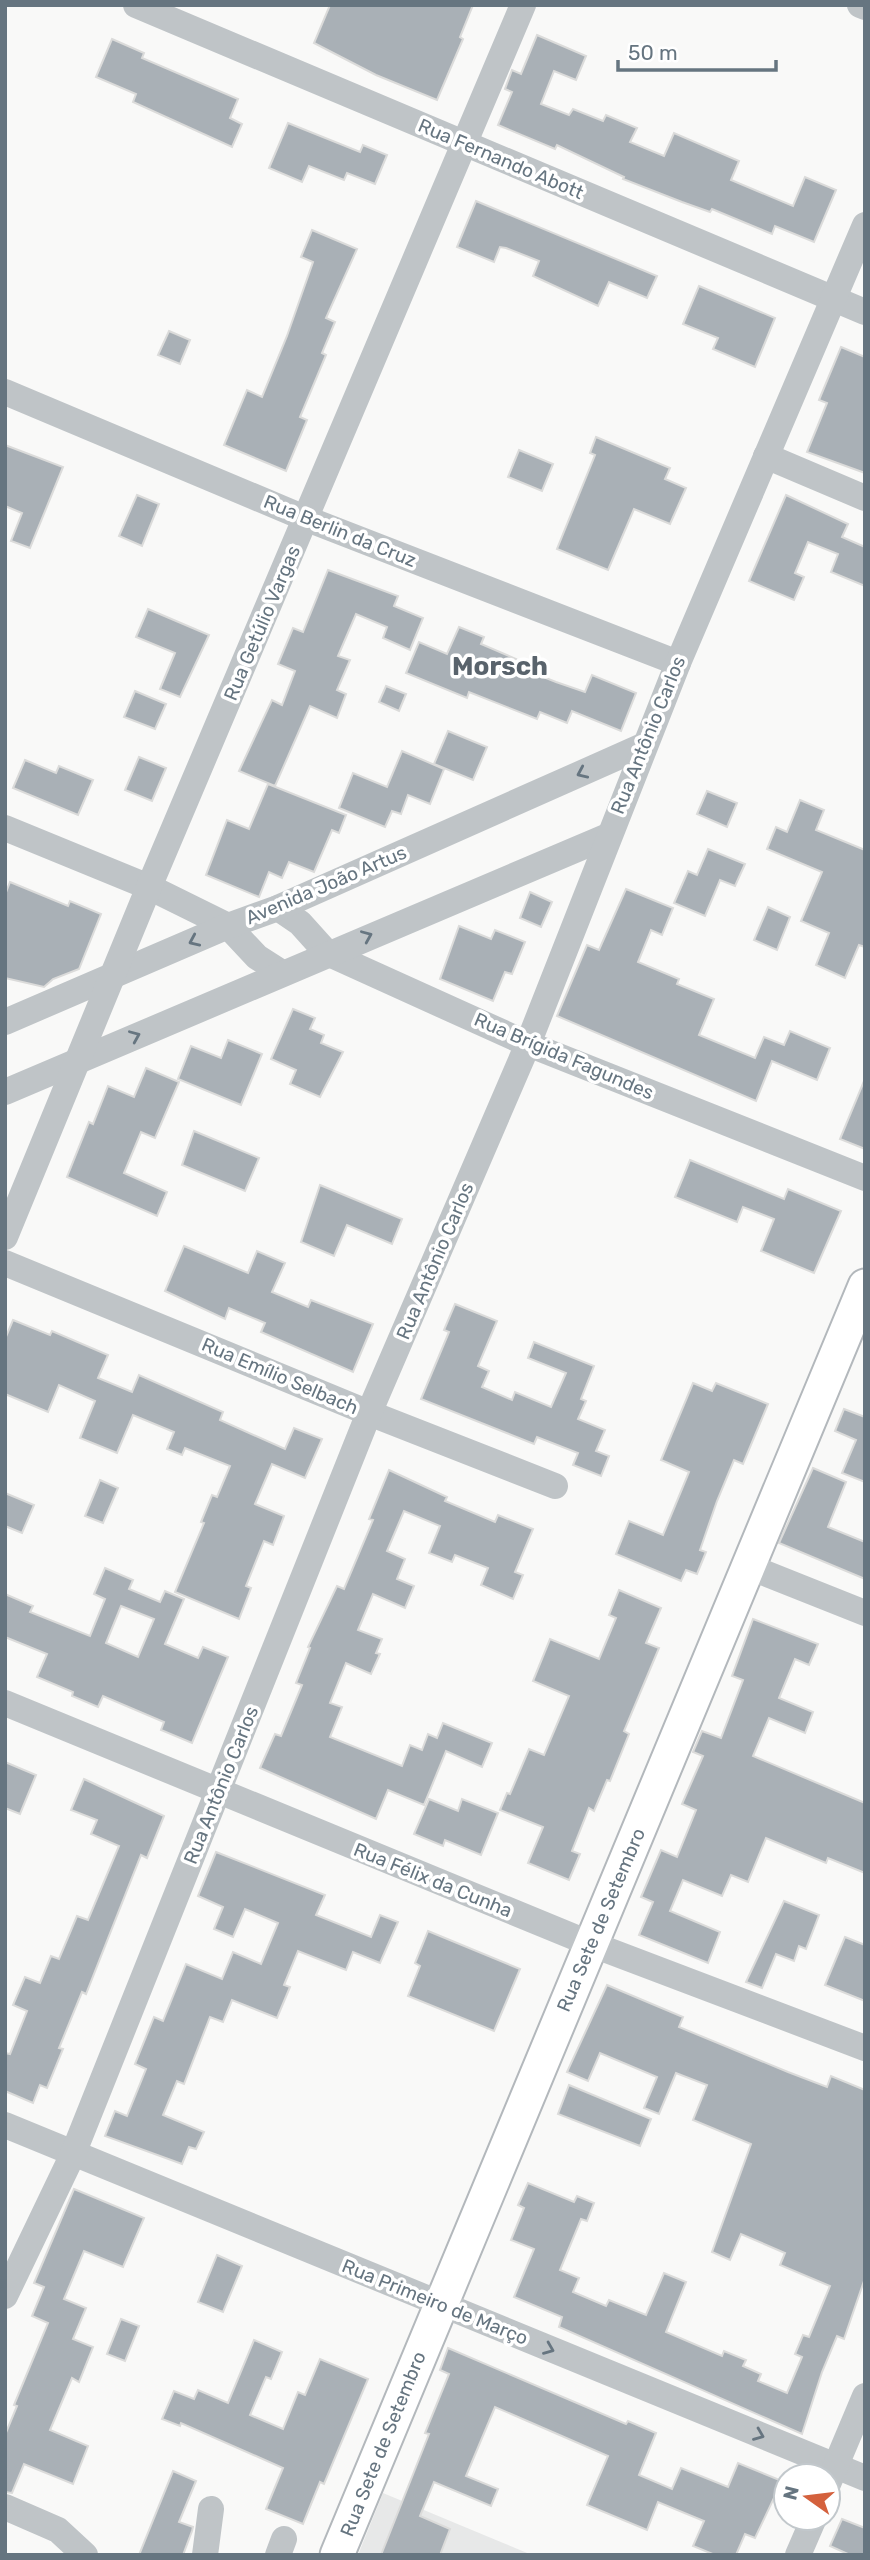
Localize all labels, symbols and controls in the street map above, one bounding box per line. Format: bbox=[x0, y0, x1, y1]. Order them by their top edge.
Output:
scale bar bbox=[618, 28, 776, 72]
text: 50 m bbox=[628, 40, 678, 65]
street label: Rua Fernando Abott bbox=[415, 114, 588, 204]
street label: Rua Berlin da Cruz bbox=[260, 490, 420, 572]
street label: Rua Getúlio Vargas bbox=[219, 542, 305, 704]
district label: Morsch bbox=[452, 651, 548, 682]
street label: Rua Antônio Carlos bbox=[606, 653, 690, 817]
one-way arrow bbox=[577, 765, 590, 779]
street label: Avenida João Artus bbox=[242, 841, 410, 929]
one-way arrow bbox=[360, 931, 372, 945]
one-way arrow bbox=[189, 933, 201, 947]
street label: Rua Brígida Fagundes bbox=[471, 1008, 657, 1104]
one-way arrow bbox=[129, 1030, 141, 1044]
street label: Rua Antônio Carlos bbox=[392, 1179, 478, 1343]
street label: Rua Emílio Selbach bbox=[198, 1333, 362, 1419]
street label: Rua Antônio Carlos bbox=[179, 1703, 263, 1867]
street label: Rua Sete de Setembro bbox=[552, 1825, 650, 2015]
street label: Rua Félix da Cunha bbox=[350, 1838, 516, 1922]
street label: Rua Primeiro de Março bbox=[339, 2254, 531, 2350]
one-way arrow bbox=[542, 2341, 554, 2355]
street label: Rua Sete de Setembro bbox=[335, 2348, 431, 2540]
one-way arrow bbox=[753, 2427, 765, 2441]
north arrow bbox=[772, 2462, 842, 2532]
text: N bbox=[778, 2484, 804, 2502]

